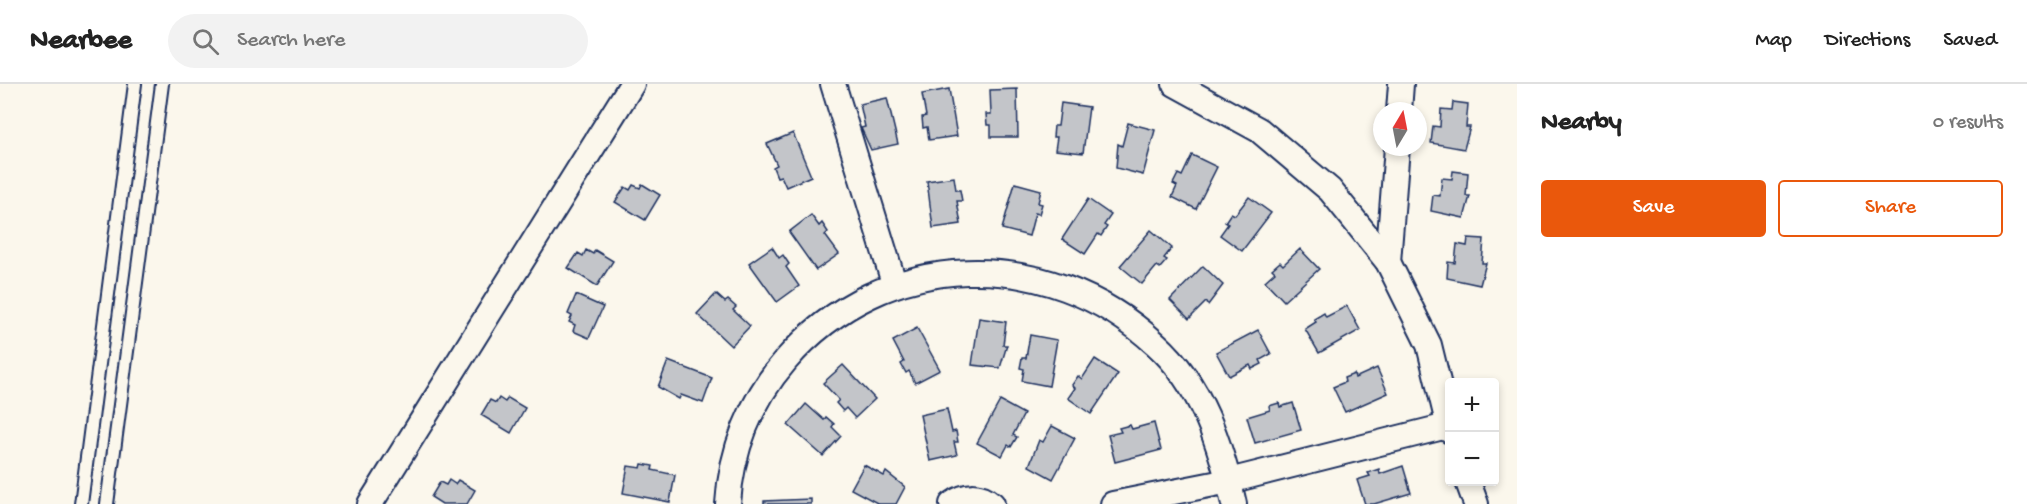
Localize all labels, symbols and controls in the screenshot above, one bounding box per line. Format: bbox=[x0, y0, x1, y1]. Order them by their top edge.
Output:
search box bbox=[168, 14, 588, 68]
text: Nearbee bbox=[30, 25, 132, 58]
icon: search bbox=[189, 25, 222, 58]
text: Search here bbox=[237, 28, 345, 54]
text: Map bbox=[1755, 29, 1792, 54]
text: Directions bbox=[1825, 29, 1910, 54]
text: Saved bbox=[1943, 29, 1997, 54]
north arrow bbox=[1373, 102, 1427, 156]
text: Nearby bbox=[1541, 108, 1622, 139]
text: 0 results bbox=[1933, 112, 2003, 135]
button: Save bbox=[1541, 180, 1766, 237]
button: Share bbox=[1778, 180, 2003, 237]
map controls bbox=[1445, 378, 1499, 486]
button: + bbox=[1445, 378, 1499, 432]
button: − bbox=[1445, 432, 1499, 486]

